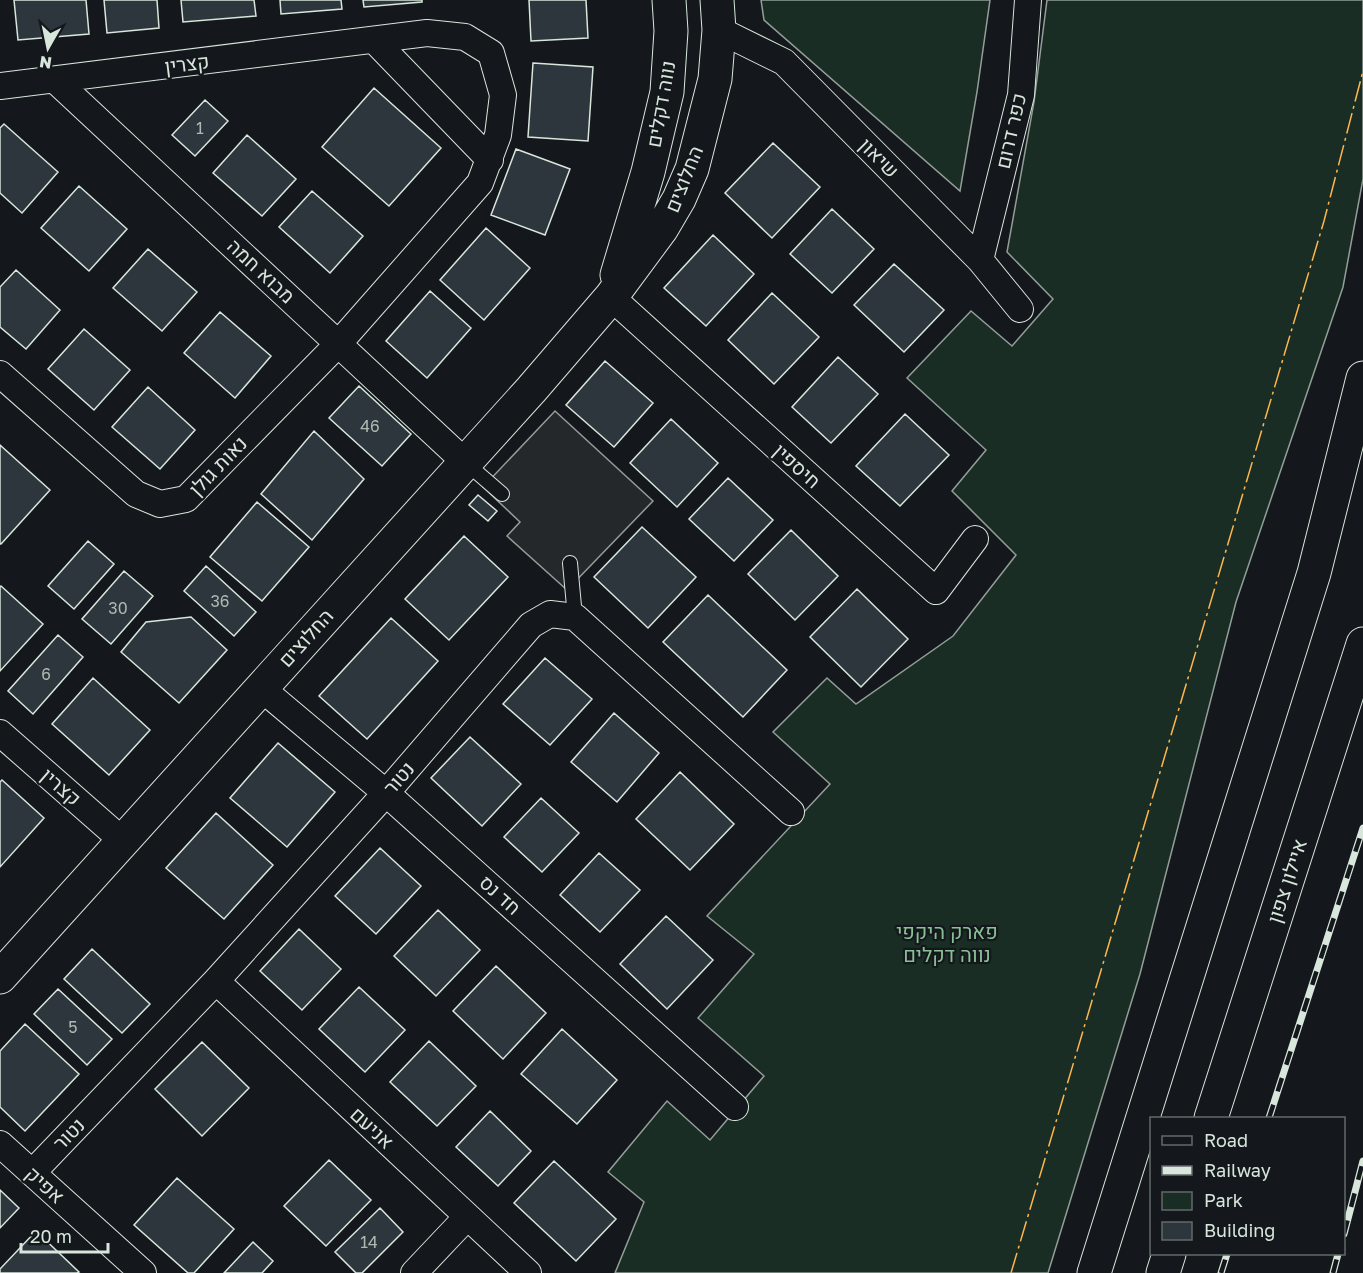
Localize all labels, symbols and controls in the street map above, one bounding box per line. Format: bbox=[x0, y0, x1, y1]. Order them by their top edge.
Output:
north arrow bbox=[18, 18, 78, 78]
street label: קצרין bbox=[163, 48, 211, 78]
text: N bbox=[38, 52, 53, 74]
street label: נווה דקלים bbox=[641, 59, 679, 149]
street label: כפר דרום bbox=[990, 91, 1030, 171]
house number: 1 bbox=[196, 118, 204, 138]
street label: שיאון bbox=[855, 132, 905, 182]
street label: החלוצים bbox=[659, 142, 707, 215]
street label: מבוא חמה bbox=[223, 233, 300, 308]
house number: 46 bbox=[360, 416, 380, 436]
street label: נאות גולן bbox=[183, 431, 251, 500]
street label: חיספין bbox=[769, 438, 826, 493]
house number: 36 bbox=[210, 591, 230, 611]
house number: 30 bbox=[108, 598, 128, 618]
street label: החלוצים bbox=[273, 603, 338, 671]
house number: 6 bbox=[41, 664, 51, 684]
street label: נטור bbox=[378, 756, 419, 799]
street label: קצרין bbox=[37, 762, 86, 810]
street label: איילון צפון bbox=[1261, 836, 1311, 926]
street label: חד נס bbox=[475, 869, 526, 919]
park label: פארק היקפי נווה דקלים bbox=[896, 919, 998, 966]
house number: 5 bbox=[68, 1017, 78, 1037]
street label: אניעם bbox=[346, 1101, 399, 1153]
street label: נטור bbox=[47, 1112, 89, 1154]
legend bbox=[1150, 1117, 1345, 1255]
text: Road bbox=[1204, 1129, 1248, 1151]
text: Railway bbox=[1204, 1159, 1271, 1181]
street label: אפיק bbox=[21, 1161, 70, 1208]
text: Park bbox=[1204, 1189, 1243, 1211]
scale bar bbox=[21, 1216, 108, 1254]
text: Building bbox=[1204, 1219, 1275, 1241]
text: 20 m bbox=[30, 1225, 72, 1247]
house number: 14 bbox=[360, 1232, 378, 1252]

